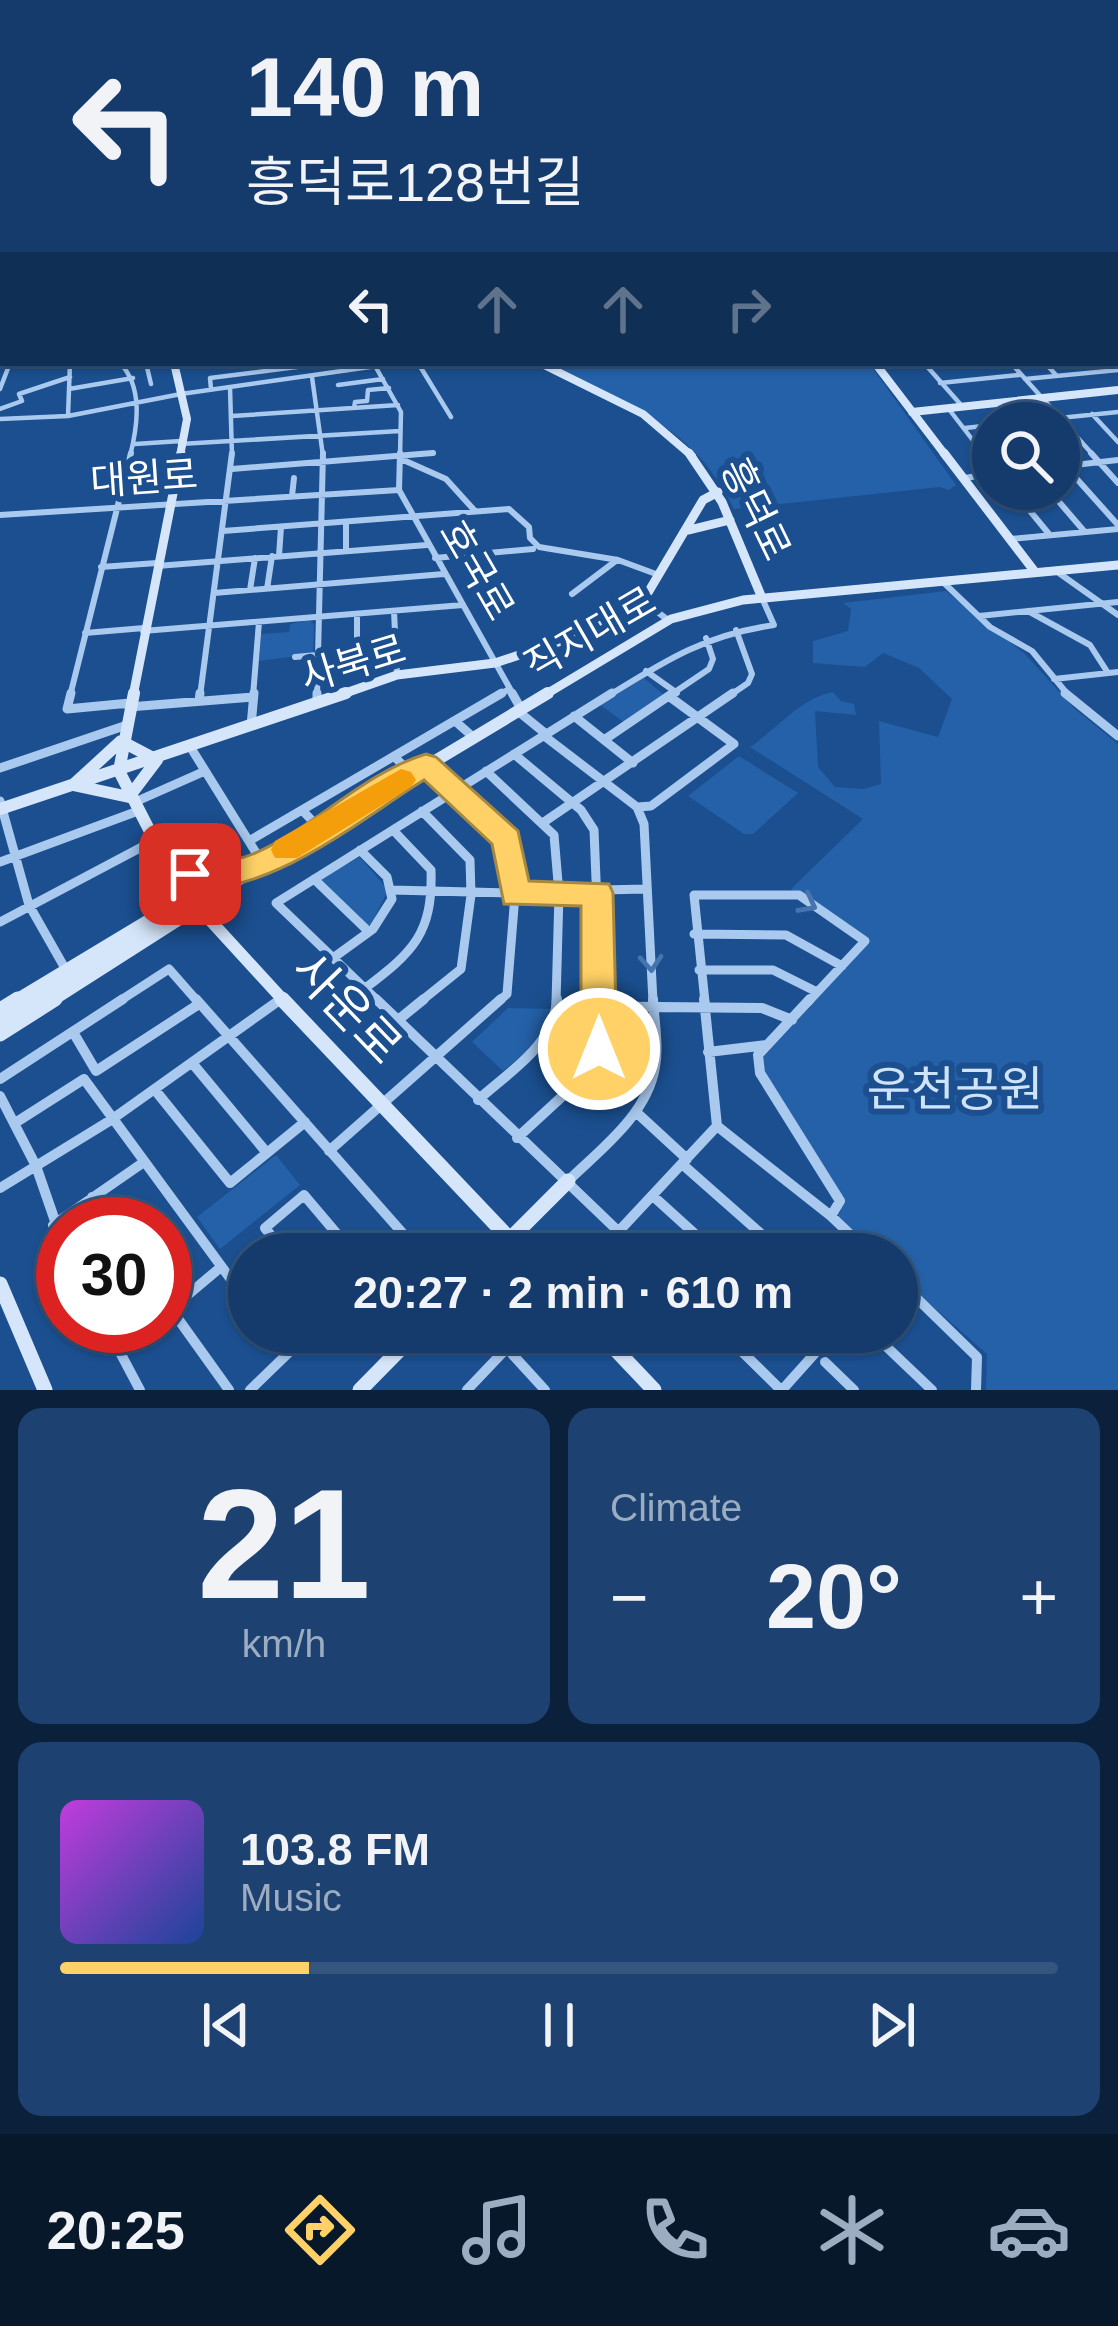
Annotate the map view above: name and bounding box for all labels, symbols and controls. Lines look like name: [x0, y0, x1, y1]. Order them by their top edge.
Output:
text: 140 m: [246, 40, 484, 134]
icon: left: [48, 48, 204, 204]
text: 흥덕로128번길: [246, 152, 585, 212]
icon: left: [338, 276, 404, 342]
icon: ahead: [464, 276, 530, 342]
icon: ahead: [590, 276, 656, 342]
icon: right: [716, 276, 782, 342]
map controls: [972, 402, 1080, 510]
button: search: [972, 402, 1080, 510]
street label: 흥덕로: [713, 451, 799, 567]
street label: 대원로: [89, 453, 199, 503]
street label: 호국로: [431, 513, 523, 627]
street label: 직지대로: [517, 578, 663, 688]
street label: 사북로: [295, 627, 411, 699]
pin: [139, 823, 241, 925]
icon: arrive: [157, 841, 223, 907]
one-way arrow: [795, 890, 817, 913]
street label: 사운로: [282, 942, 412, 1074]
one-way arrow: [638, 954, 664, 973]
position arrow: [536, 986, 662, 1112]
park label: 운천공원: [867, 1063, 1043, 1116]
speed limit sign: 30: [36, 1197, 192, 1353]
text: 20:27 · 2 min · 610 m: [353, 1267, 793, 1318]
text: 21: [197, 1457, 371, 1631]
text: Climate: [610, 1486, 742, 1529]
text: 20°: [766, 1547, 902, 1647]
text: −: [610, 1560, 649, 1634]
text: +: [1019, 1560, 1058, 1634]
text: km/h: [242, 1622, 326, 1665]
text: 103.8 FM: [240, 1824, 430, 1875]
text: Music: [240, 1876, 342, 1919]
icon: previous: [193, 1992, 259, 2058]
icon: pause: [526, 1992, 592, 2058]
icon: next: [859, 1992, 925, 2058]
icon: directions: [278, 2188, 362, 2272]
icon: music: [455, 2188, 539, 2272]
icon: phone: [633, 2188, 717, 2272]
icon: climate: [810, 2188, 894, 2272]
icon: car: [987, 2188, 1071, 2272]
text: 20:25: [47, 2200, 185, 2260]

